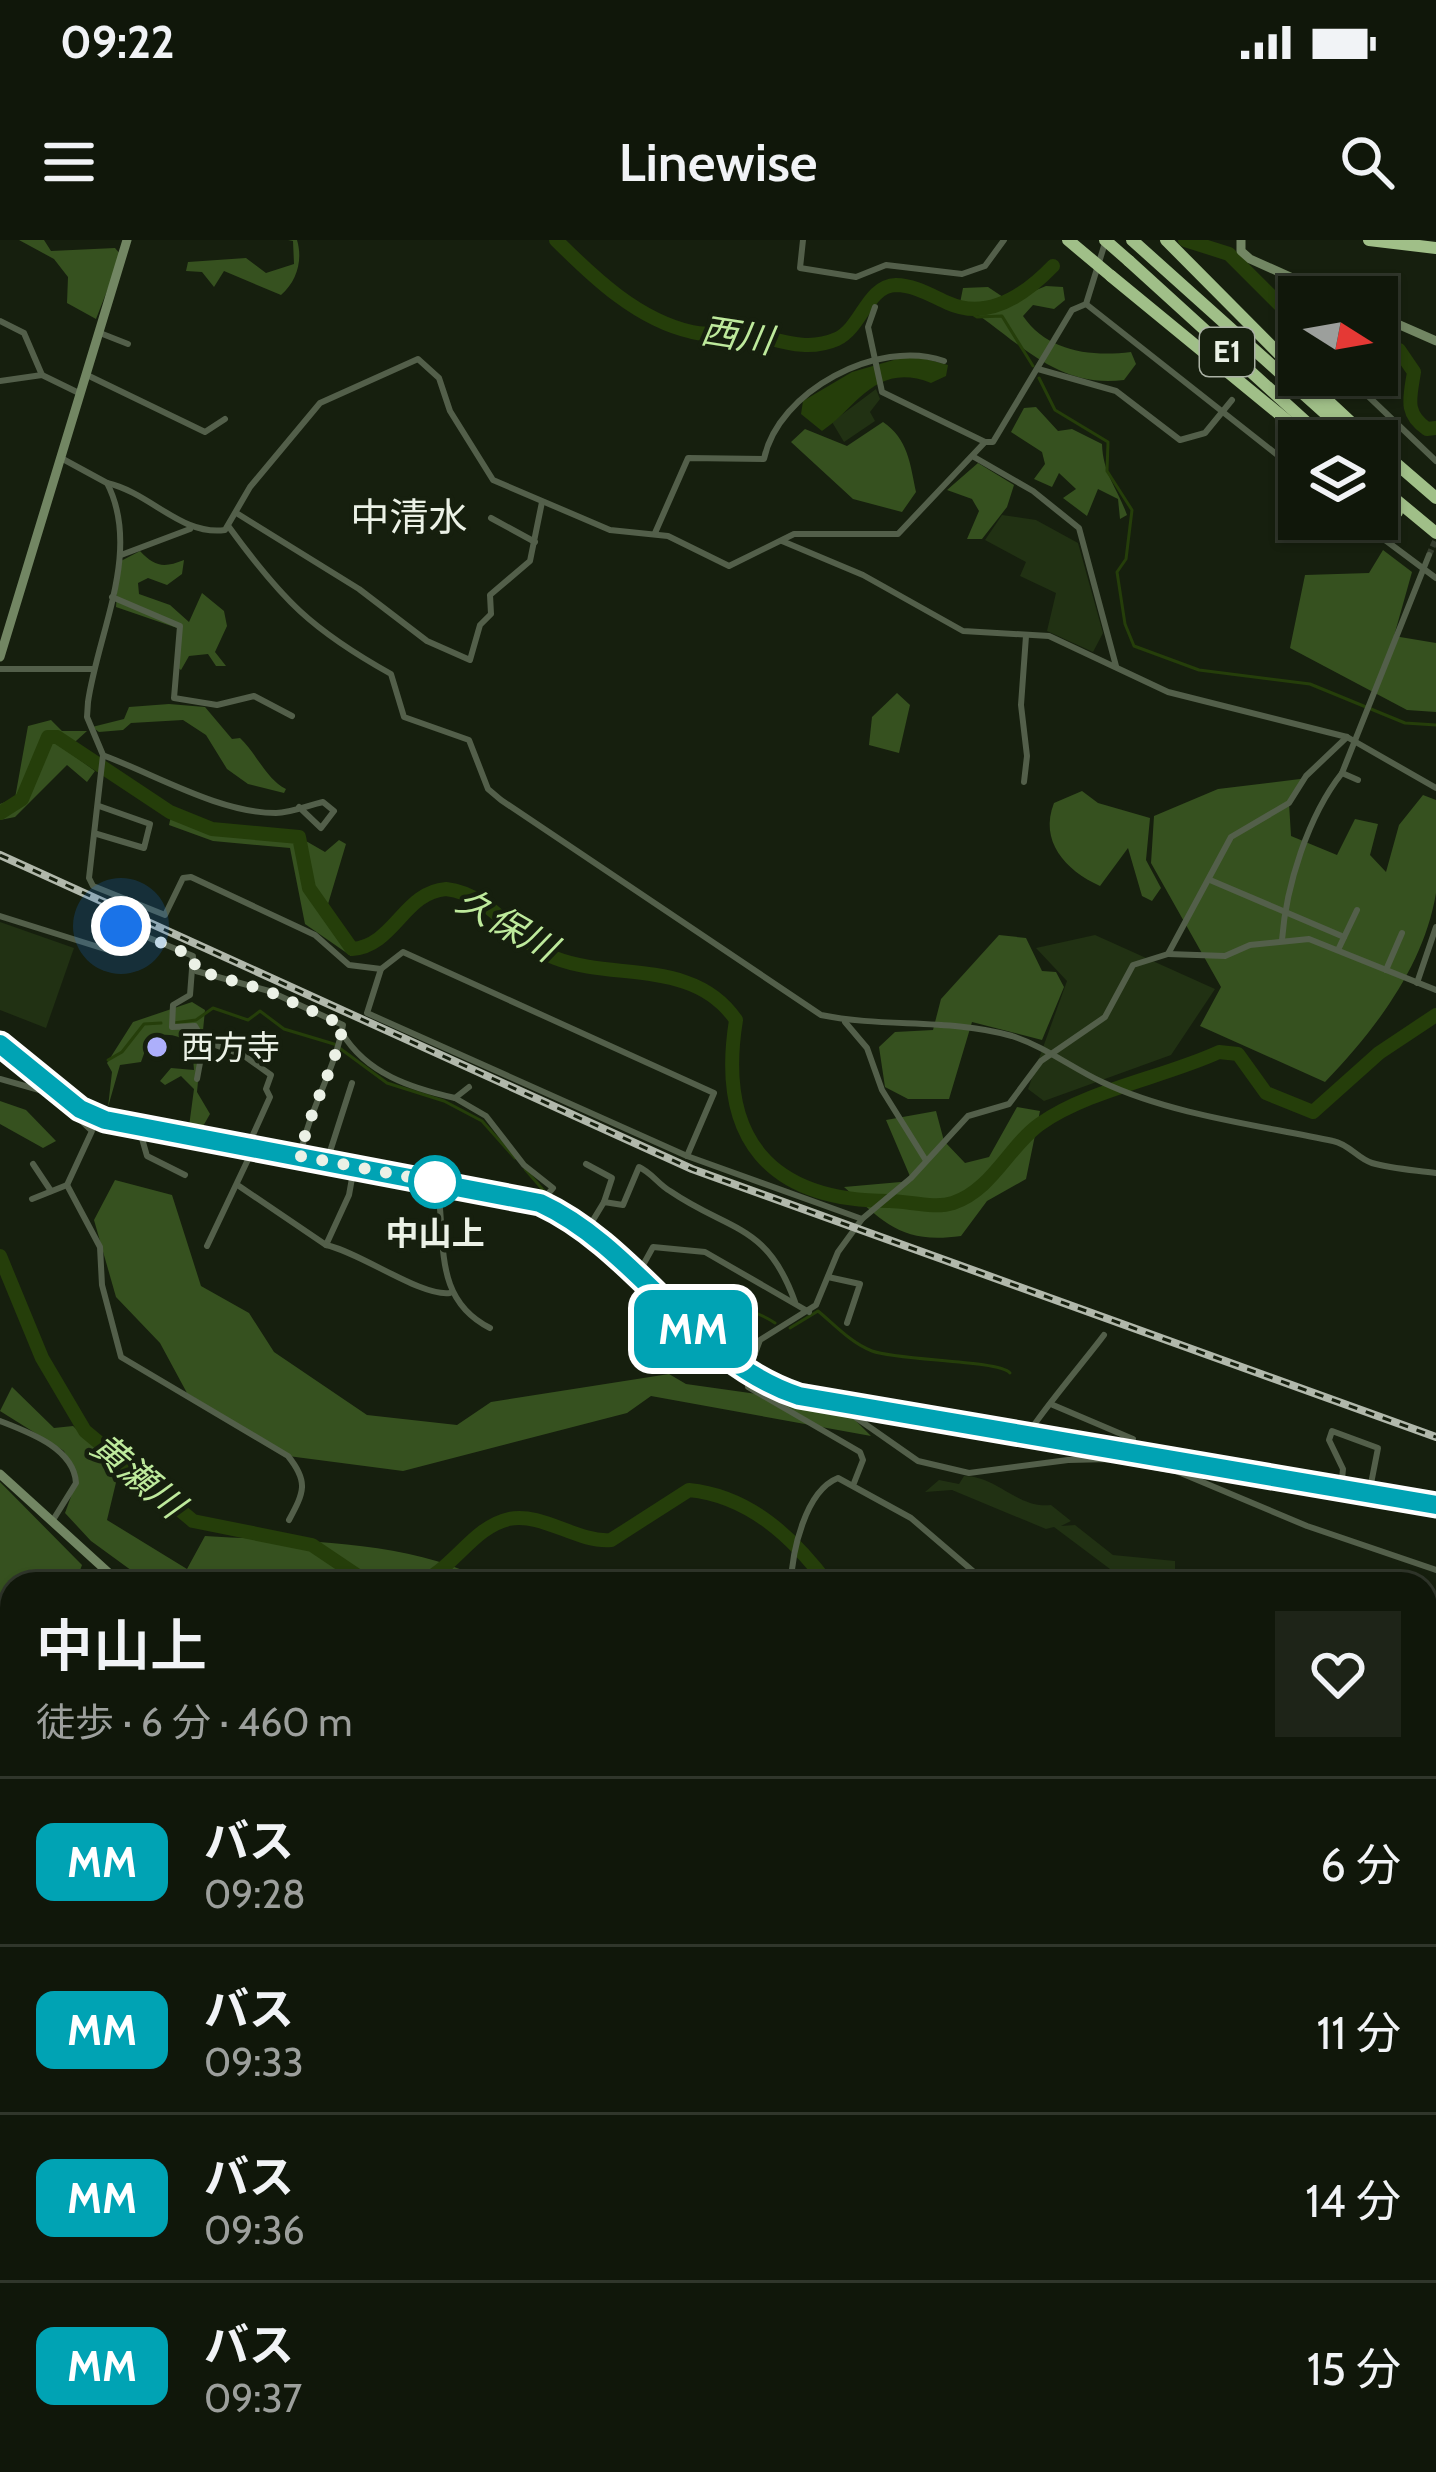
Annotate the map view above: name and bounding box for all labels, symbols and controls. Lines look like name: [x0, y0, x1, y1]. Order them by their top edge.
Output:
text: 09:22: [60, 15, 175, 69]
icon: menu: [36, 129, 102, 195]
text: Linewise: [618, 129, 818, 195]
icon: search: [1334, 129, 1400, 195]
north arrow: [1278, 276, 1398, 396]
map controls: [1278, 276, 1398, 540]
water label: 西川: [698, 308, 780, 363]
road number: E1: [1200, 328, 1254, 376]
button: layers: [1278, 420, 1398, 540]
district label: 中清水: [350, 493, 468, 541]
water label: 久保川: [449, 878, 568, 972]
your location: [91, 896, 151, 956]
place label: 西方寺: [181, 1027, 280, 1067]
marker: 西方寺: [144, 1034, 170, 1060]
marker: 中山上: [410, 1157, 460, 1207]
place label: 中山上: [386, 1213, 485, 1253]
line badge: MM: [639, 1290, 747, 1368]
text: MM: [658, 1303, 728, 1355]
water label: 黄瀬川: [82, 1423, 197, 1529]
text: 中山上: [36, 1611, 207, 1680]
button: heart: [1275, 1611, 1401, 1737]
text: 徒歩 · 6 分 · 460 m: [36, 1698, 353, 1746]
text: バス: [204, 1814, 294, 1868]
text: MM: [67, 1836, 137, 1888]
text: 6 分: [1320, 1838, 1401, 1892]
text: 09:28: [204, 1870, 306, 1918]
text: バス: [204, 1982, 294, 2036]
text: MM: [67, 2004, 137, 2056]
text: 11 分: [1317, 2006, 1401, 2060]
text: 09:33: [204, 2038, 304, 2086]
text: バス: [204, 2150, 294, 2204]
text: MM: [67, 2172, 137, 2224]
text: 14 分: [1305, 2174, 1401, 2228]
text: 09:36: [204, 2206, 305, 2254]
text: バス: [204, 2318, 294, 2372]
text: MM: [67, 2340, 137, 2392]
text: 15 分: [1307, 2342, 1401, 2396]
text: 09:37: [204, 2374, 302, 2422]

